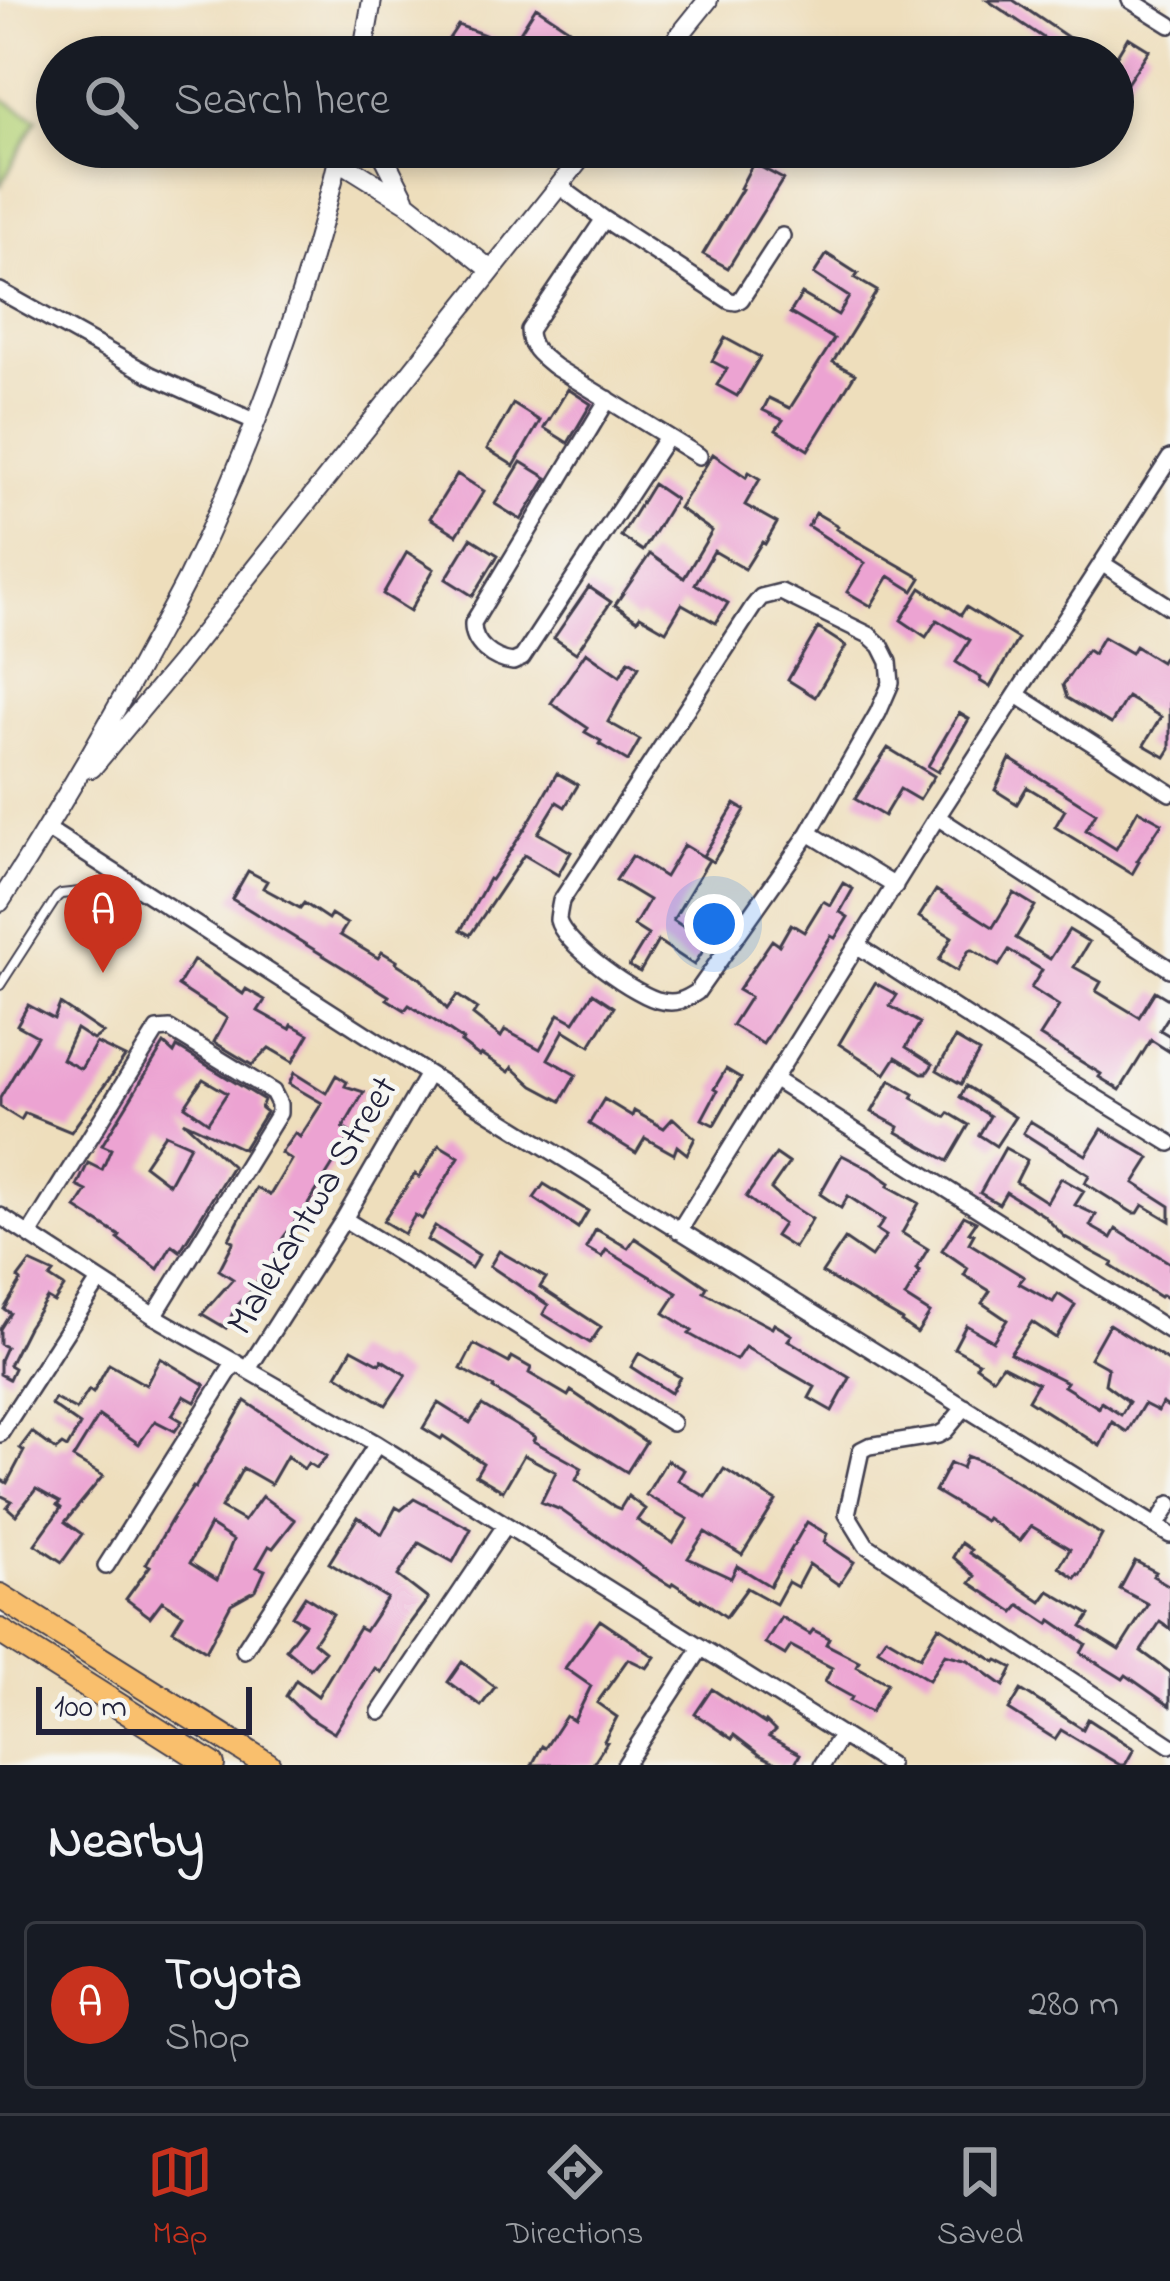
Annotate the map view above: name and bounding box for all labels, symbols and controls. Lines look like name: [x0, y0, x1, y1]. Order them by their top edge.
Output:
search box: [36, 36, 1134, 168]
icon: search: [78, 69, 144, 135]
text: Search here: [174, 69, 390, 135]
pin: A: [64, 874, 142, 973]
your location: [684, 894, 744, 954]
street label: Malekantwa Street: [214, 1066, 414, 1347]
scale bar: [36, 1681, 252, 1734]
text: 100 m: [54, 1684, 127, 1732]
text: Nearby: [48, 1806, 204, 1881]
text: Toyota: [165, 1944, 302, 2010]
text: A: [78, 1977, 102, 2034]
text: 280 m: [1028, 1977, 1119, 2034]
text: Shop: [165, 2010, 250, 2067]
tab: Map: [147, 2139, 213, 2259]
tab: Directions: [506, 2139, 644, 2259]
tab: Saved: [937, 2139, 1023, 2259]

